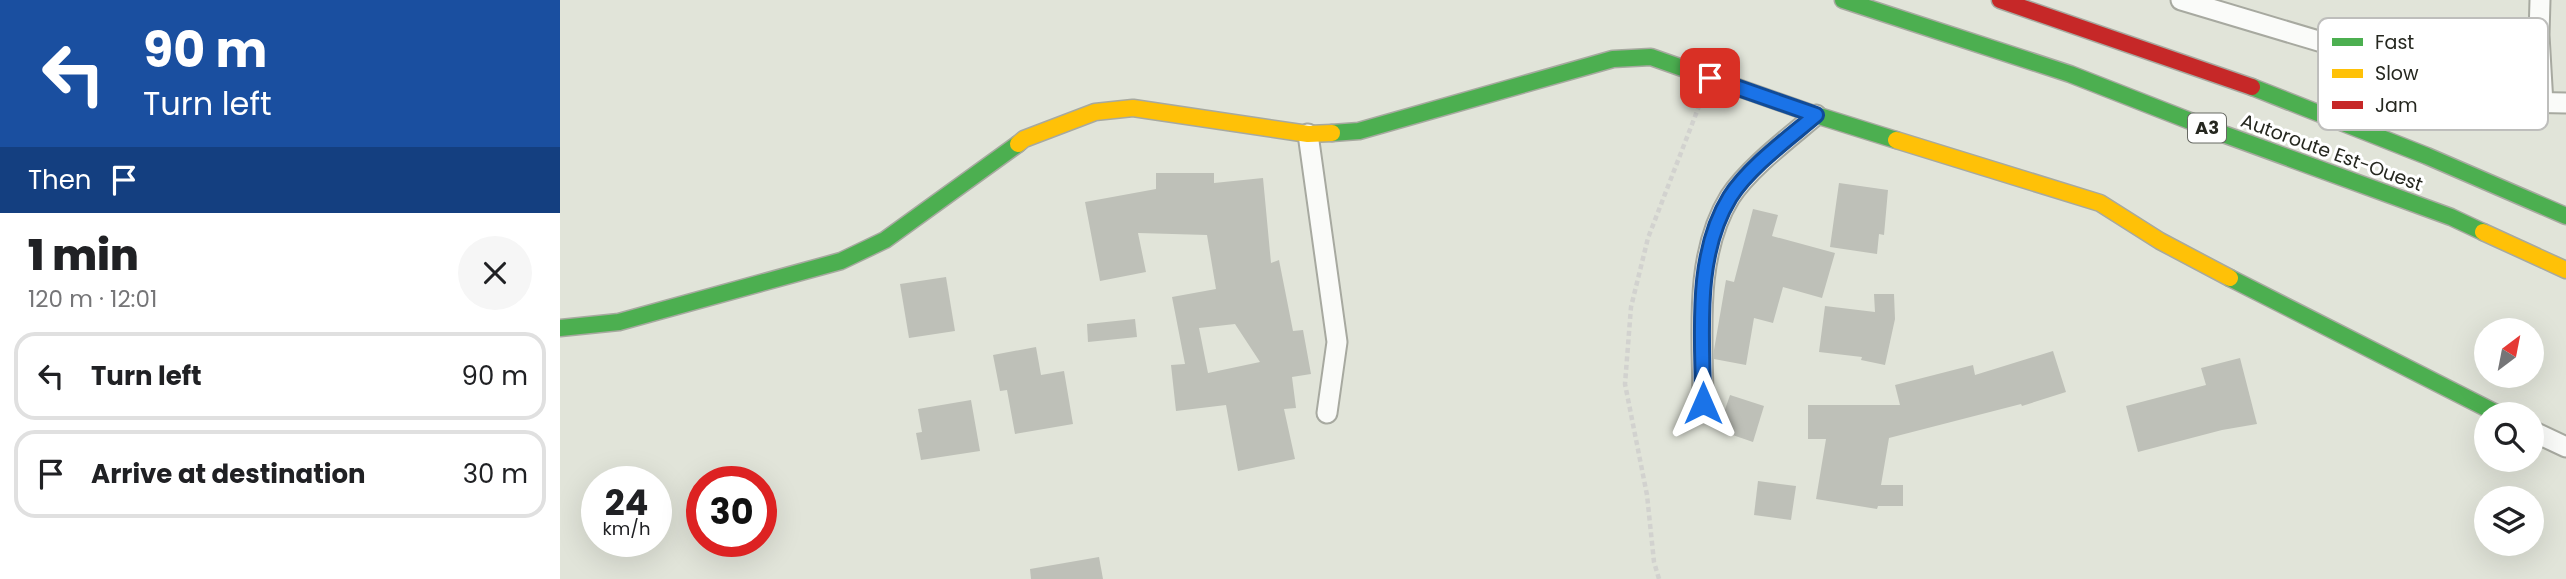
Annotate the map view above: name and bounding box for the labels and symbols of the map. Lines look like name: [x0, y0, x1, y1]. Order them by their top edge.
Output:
legend: [2318, 18, 2548, 130]
text: Fast: [2375, 29, 2414, 56]
pin: [1680, 48, 1740, 108]
text: Slow: [2375, 60, 2419, 87]
text: Jam: [2375, 92, 2417, 119]
street label: Autoroute Est-Ouest: [2237, 107, 2427, 198]
road number: A3: [2188, 113, 2226, 142]
north arrow: [2474, 318, 2544, 388]
position arrow: [1666, 366, 1740, 440]
speed limit sign: 30: [686, 466, 777, 557]

